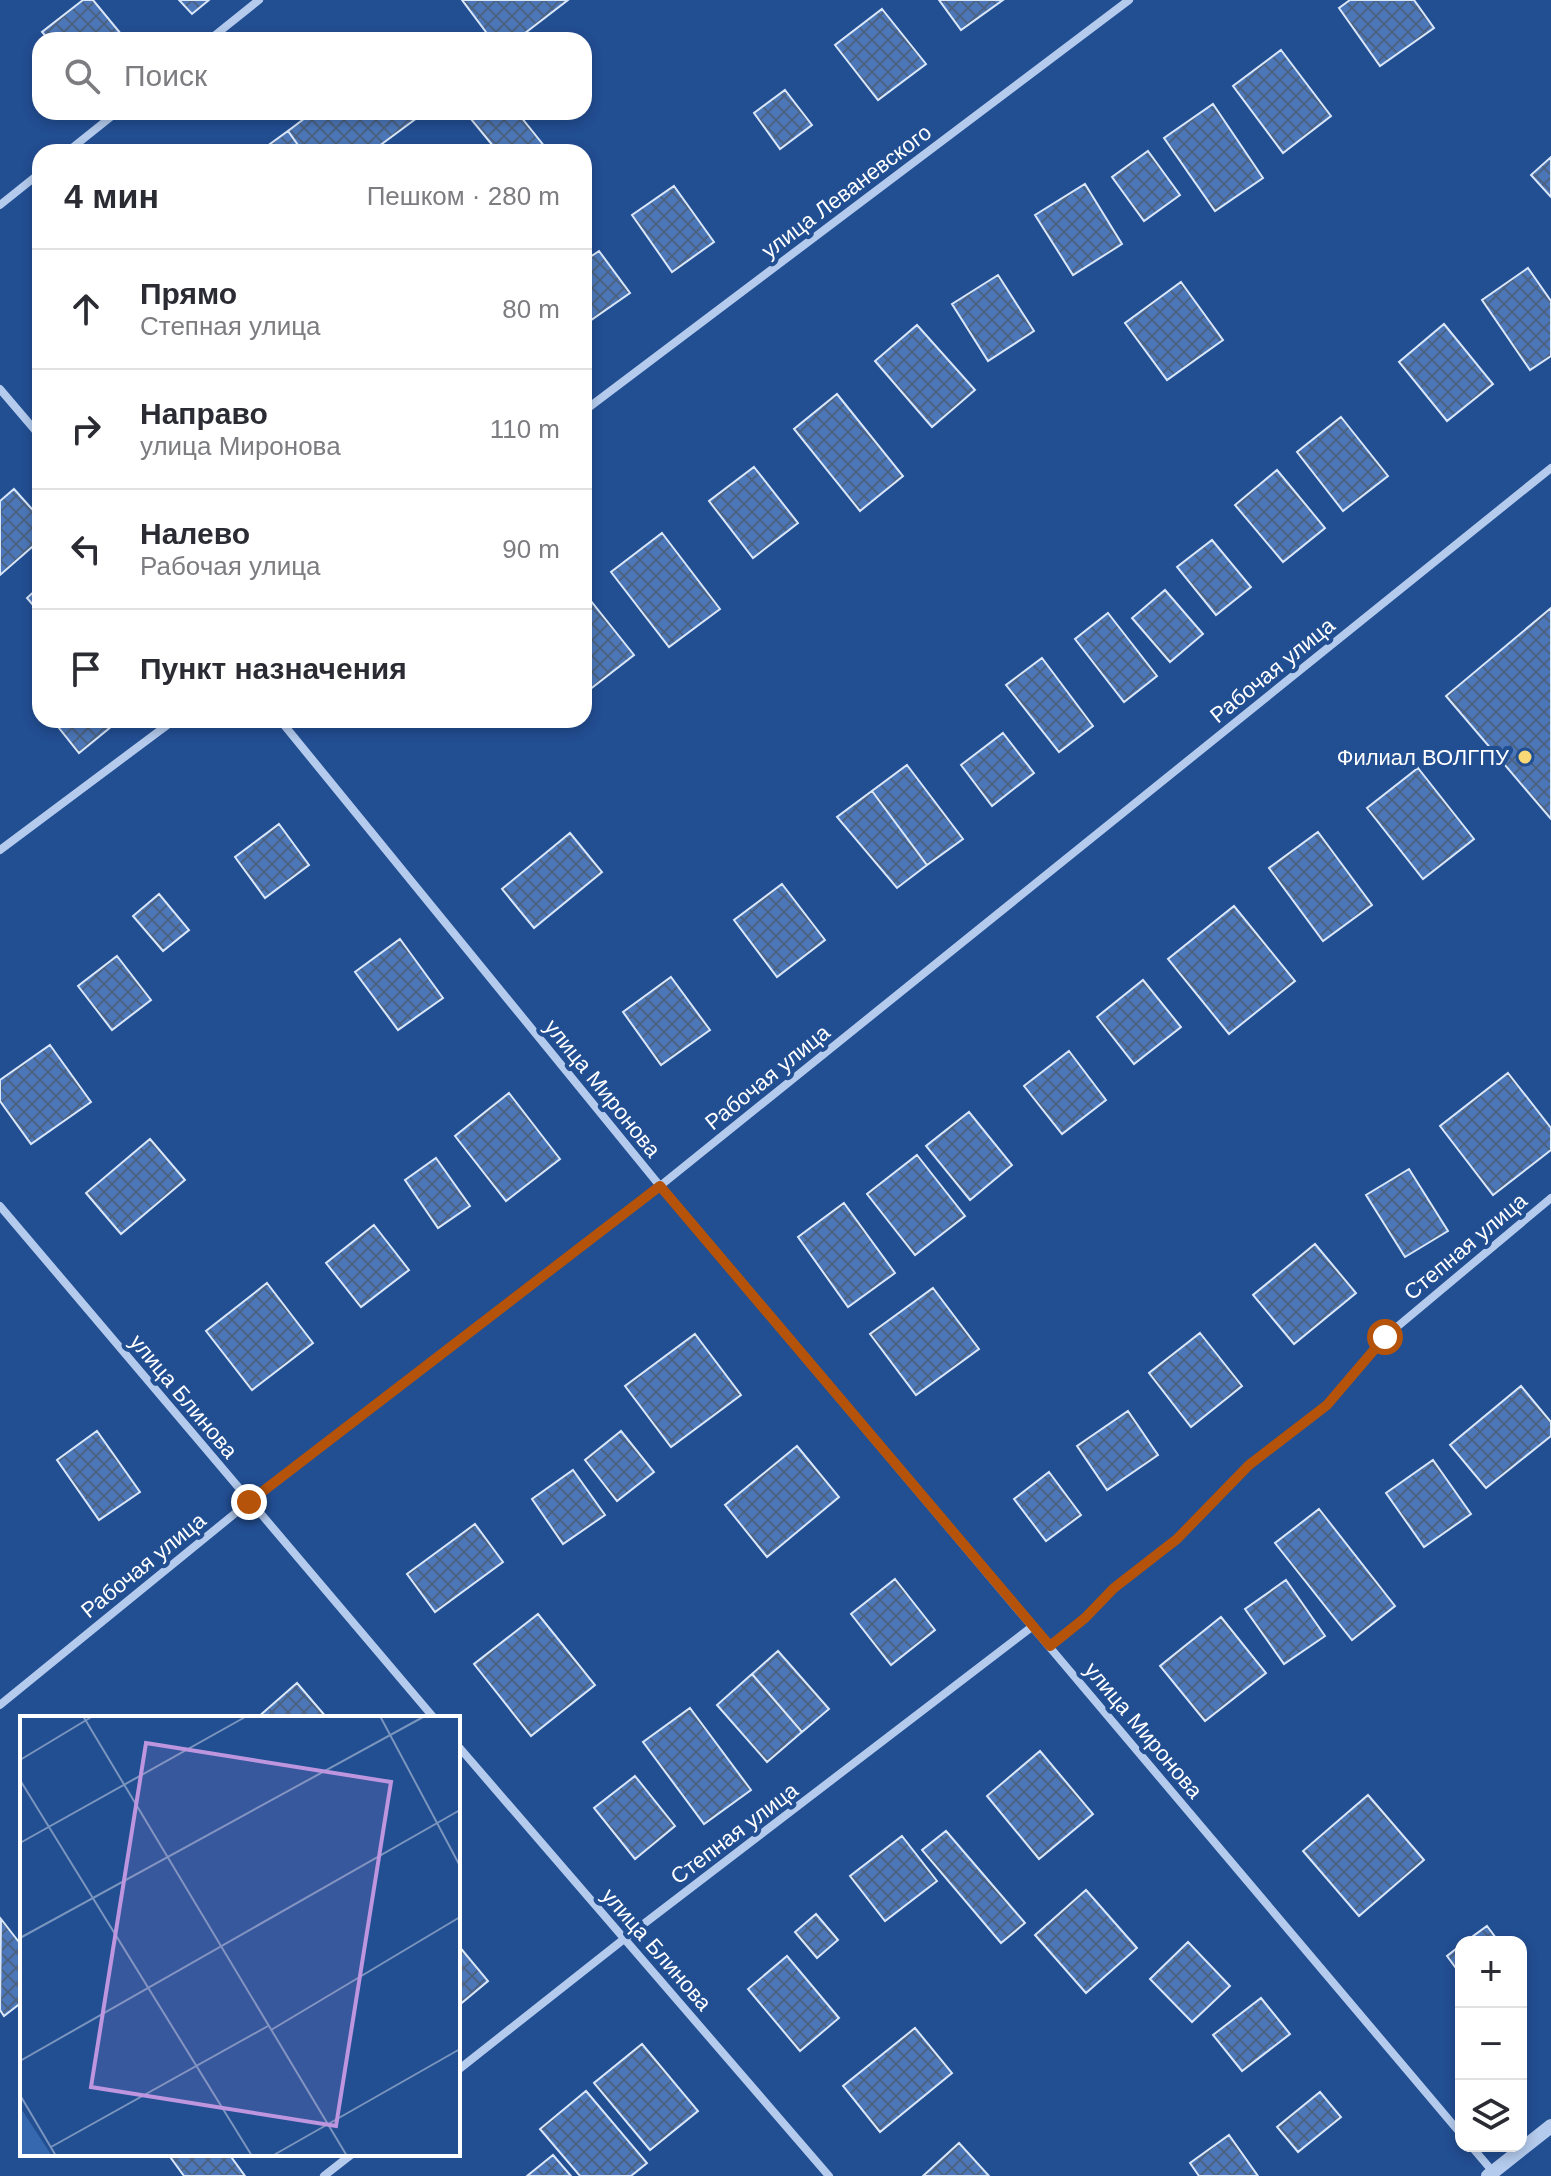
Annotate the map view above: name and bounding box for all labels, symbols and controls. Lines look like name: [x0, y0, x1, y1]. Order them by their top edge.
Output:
search box: [32, 32, 592, 120]
icon: search: [60, 54, 104, 98]
text: Поиск: [124, 59, 207, 92]
street label: улица Леваневского: [757, 120, 936, 263]
text: 4 мин: [64, 177, 159, 215]
text: Пешком · 280 m: [367, 181, 560, 211]
text: Прямо: [140, 277, 237, 310]
icon: ahead: [64, 287, 108, 331]
text: 80 m: [502, 294, 560, 324]
text: Степная улица: [140, 311, 321, 341]
text: Направо: [140, 397, 268, 430]
icon: right: [64, 407, 108, 451]
text: 110 m: [490, 414, 560, 444]
text: улица Миронова: [140, 431, 341, 461]
text: Налево: [140, 517, 250, 550]
icon: left: [64, 527, 108, 571]
text: 90 m: [502, 534, 560, 564]
text: Рабочая улица: [140, 551, 321, 581]
street label: Рабочая улица: [1205, 612, 1340, 728]
icon: arrive: [64, 647, 108, 691]
text: Пункт назначения: [140, 652, 407, 685]
place label: Филиал ВОЛГПУ: [1337, 745, 1510, 770]
marker: Филиал ВОЛГПУ: [1516, 748, 1534, 766]
street label: улица Миронова: [539, 1014, 666, 1163]
street label: Рабочая улица: [700, 1019, 835, 1135]
street label: Степная улица: [1399, 1187, 1532, 1305]
route start: [1367, 1319, 1403, 1355]
street label: улица Блинова: [125, 1329, 243, 1464]
route end: [231, 1484, 267, 1520]
street label: Рабочая улица: [76, 1507, 211, 1623]
street label: улица Миронова: [1079, 1657, 1208, 1804]
inset map: [20, 1716, 460, 2156]
street label: Степная улица: [666, 1777, 803, 1889]
street label: улица Блинова: [597, 1883, 717, 2016]
map controls: [1455, 1936, 1527, 2152]
button: +: [1455, 1936, 1527, 2008]
button: −: [1455, 2008, 1527, 2080]
button: layers: [1455, 2080, 1527, 2152]

